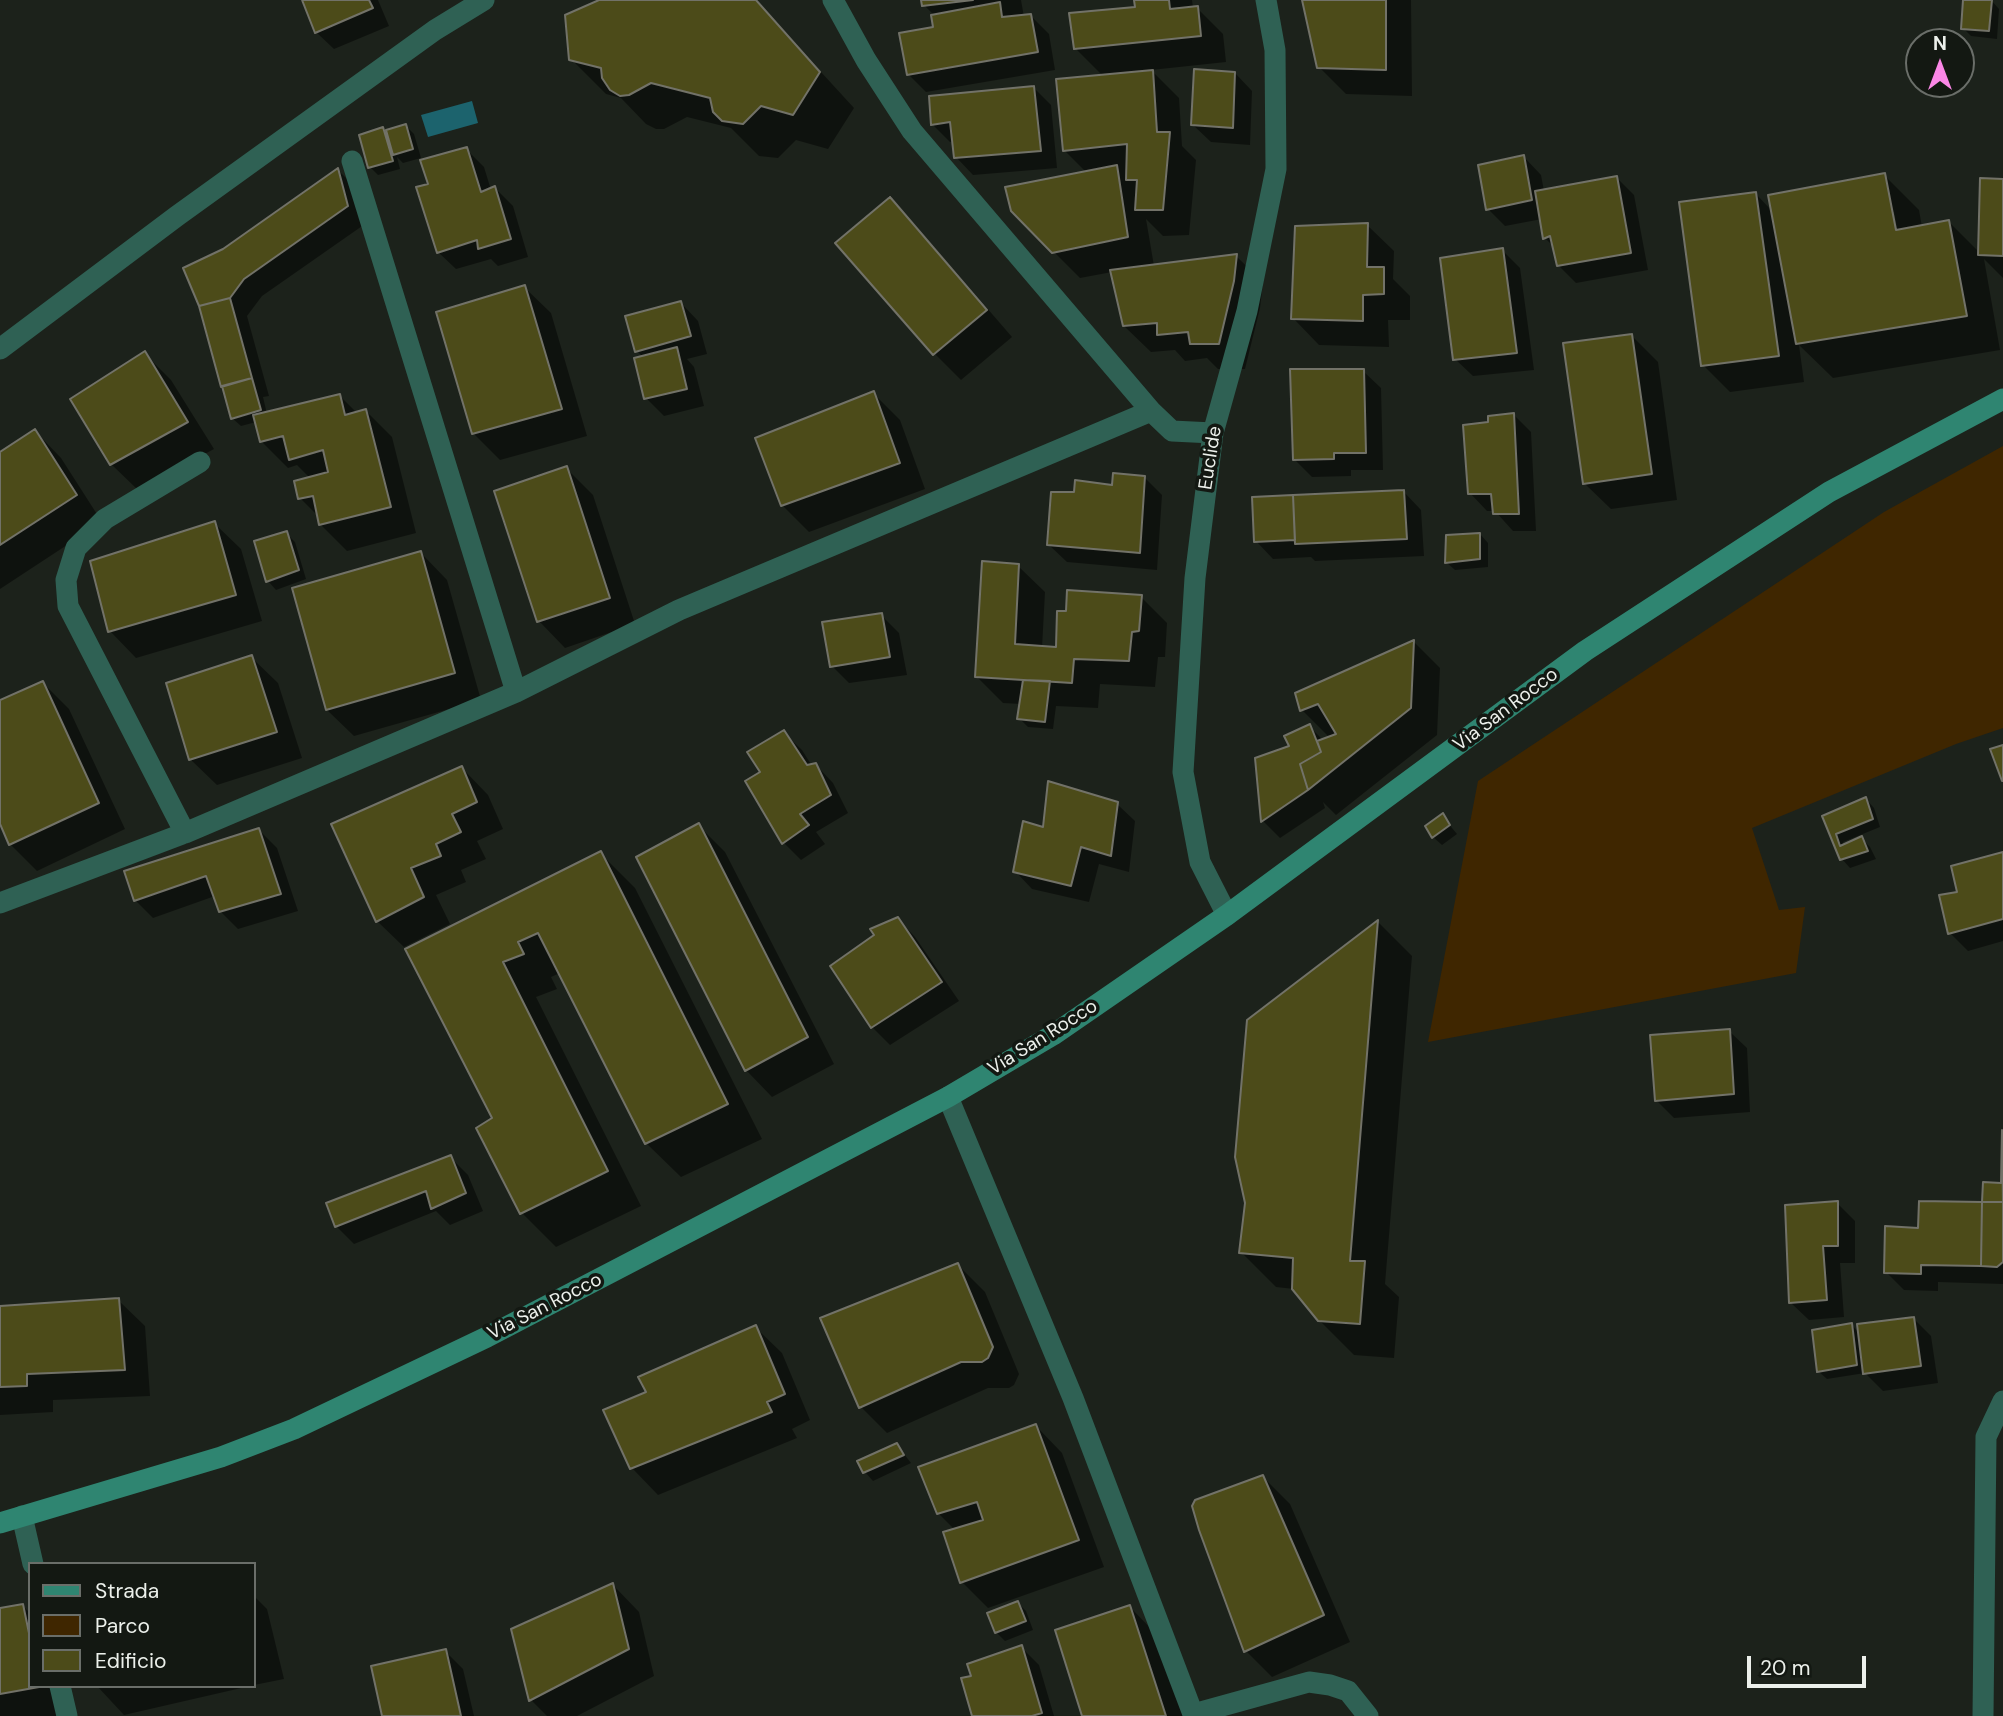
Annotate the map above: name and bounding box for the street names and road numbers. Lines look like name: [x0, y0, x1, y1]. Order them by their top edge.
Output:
street label: Euclide: [1195, 425, 1227, 491]
street label: Via San Rocco: [1449, 663, 1563, 757]
street label: Via San Rocco: [984, 995, 1102, 1081]
street label: Via San Rocco: [484, 1268, 606, 1346]

